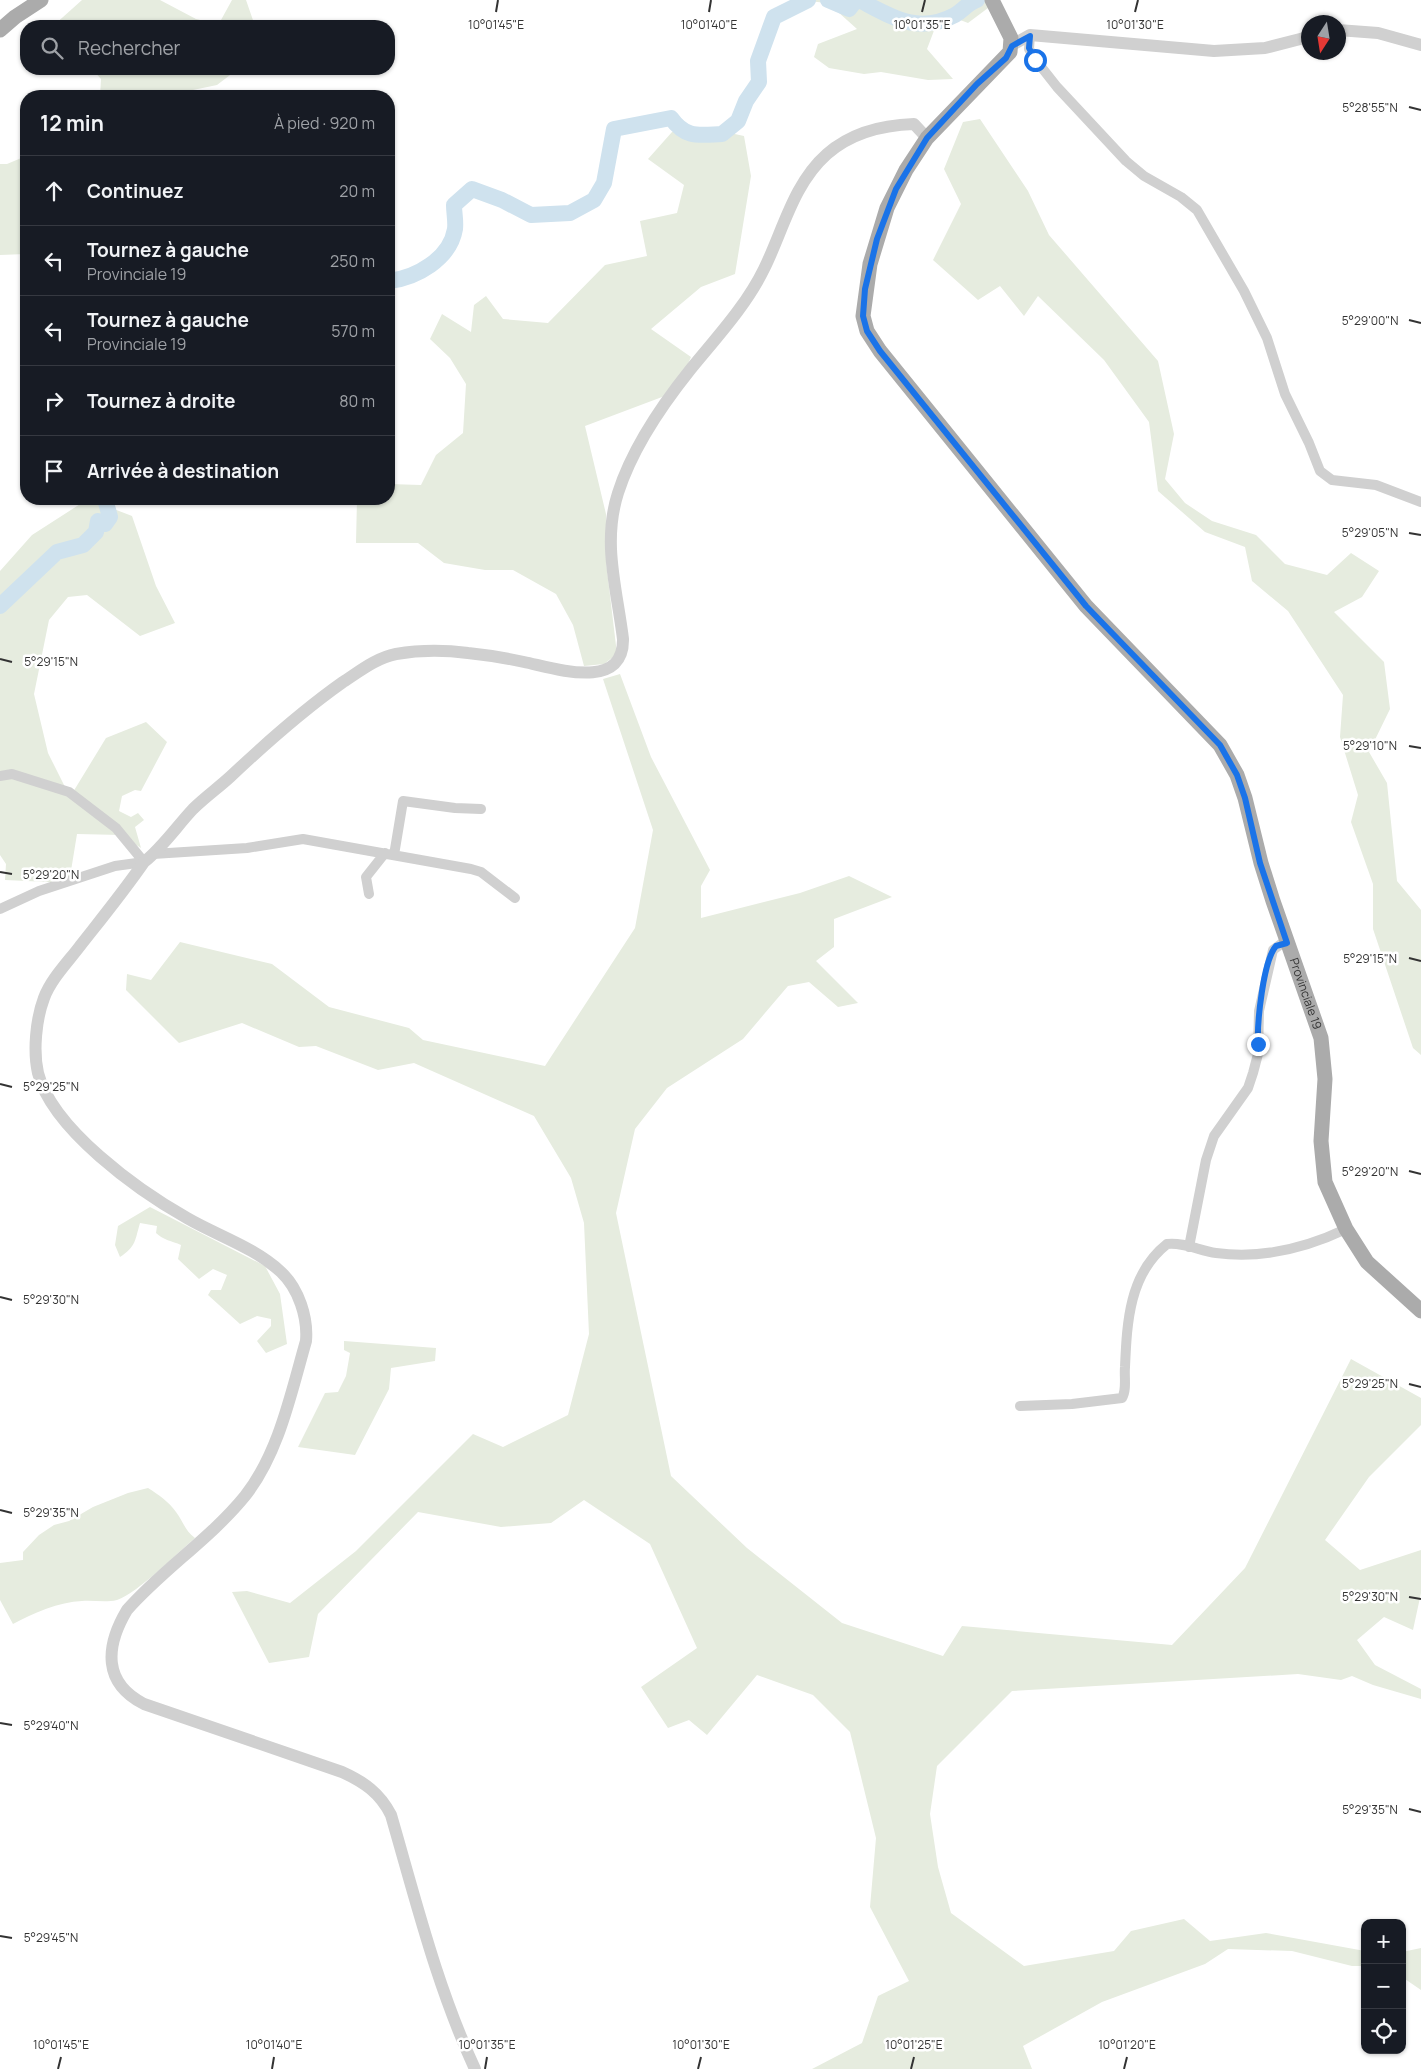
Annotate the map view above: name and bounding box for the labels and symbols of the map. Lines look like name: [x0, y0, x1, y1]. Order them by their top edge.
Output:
north arrow: [1301, 15, 1346, 60]
text: 10°01'45"E: [468, 16, 524, 33]
text: 10°01'40"E: [681, 16, 737, 33]
text: 10°01'35"E: [893, 16, 951, 33]
text: 10°01'30"E: [1106, 16, 1164, 33]
route start: [1024, 49, 1047, 72]
text: 5°28'55"N: [1342, 99, 1398, 116]
text: 5°29'00"N: [1342, 312, 1398, 329]
text: 5°29'05"N: [1342, 524, 1398, 541]
text: 5°29'15"N: [24, 653, 78, 670]
text: 5°29'10"N: [1343, 737, 1397, 754]
text: 5°29'20"N: [23, 866, 79, 883]
text: 5°29'15"N: [1343, 950, 1397, 967]
street label: Provinciale 19: [1286, 956, 1326, 1032]
route end: [1247, 1033, 1270, 1056]
text: 5°29'25"N: [23, 1078, 79, 1095]
text: 5°29'20"N: [1342, 1163, 1398, 1180]
text: 5°29'30"N: [23, 1291, 79, 1308]
text: 5°29'25"N: [1342, 1375, 1398, 1392]
text: 5°29'35"N: [23, 1504, 79, 1521]
text: 5°29'30"N: [1342, 1588, 1398, 1605]
text: 5°29'40"N: [23, 1717, 79, 1734]
text: 5°29'35"N: [1342, 1801, 1398, 1818]
text: 5°29'45"N: [24, 1929, 78, 1946]
text: 10°01'45"E: [33, 2036, 89, 2053]
text: 10°01'40"E: [246, 2036, 302, 2053]
text: 10°01'35"E: [458, 2036, 516, 2053]
text: 10°01'30"E: [672, 2036, 730, 2053]
text: 10°01'25"E: [885, 2036, 943, 2053]
text: 10°01'20"E: [1098, 2036, 1156, 2053]

